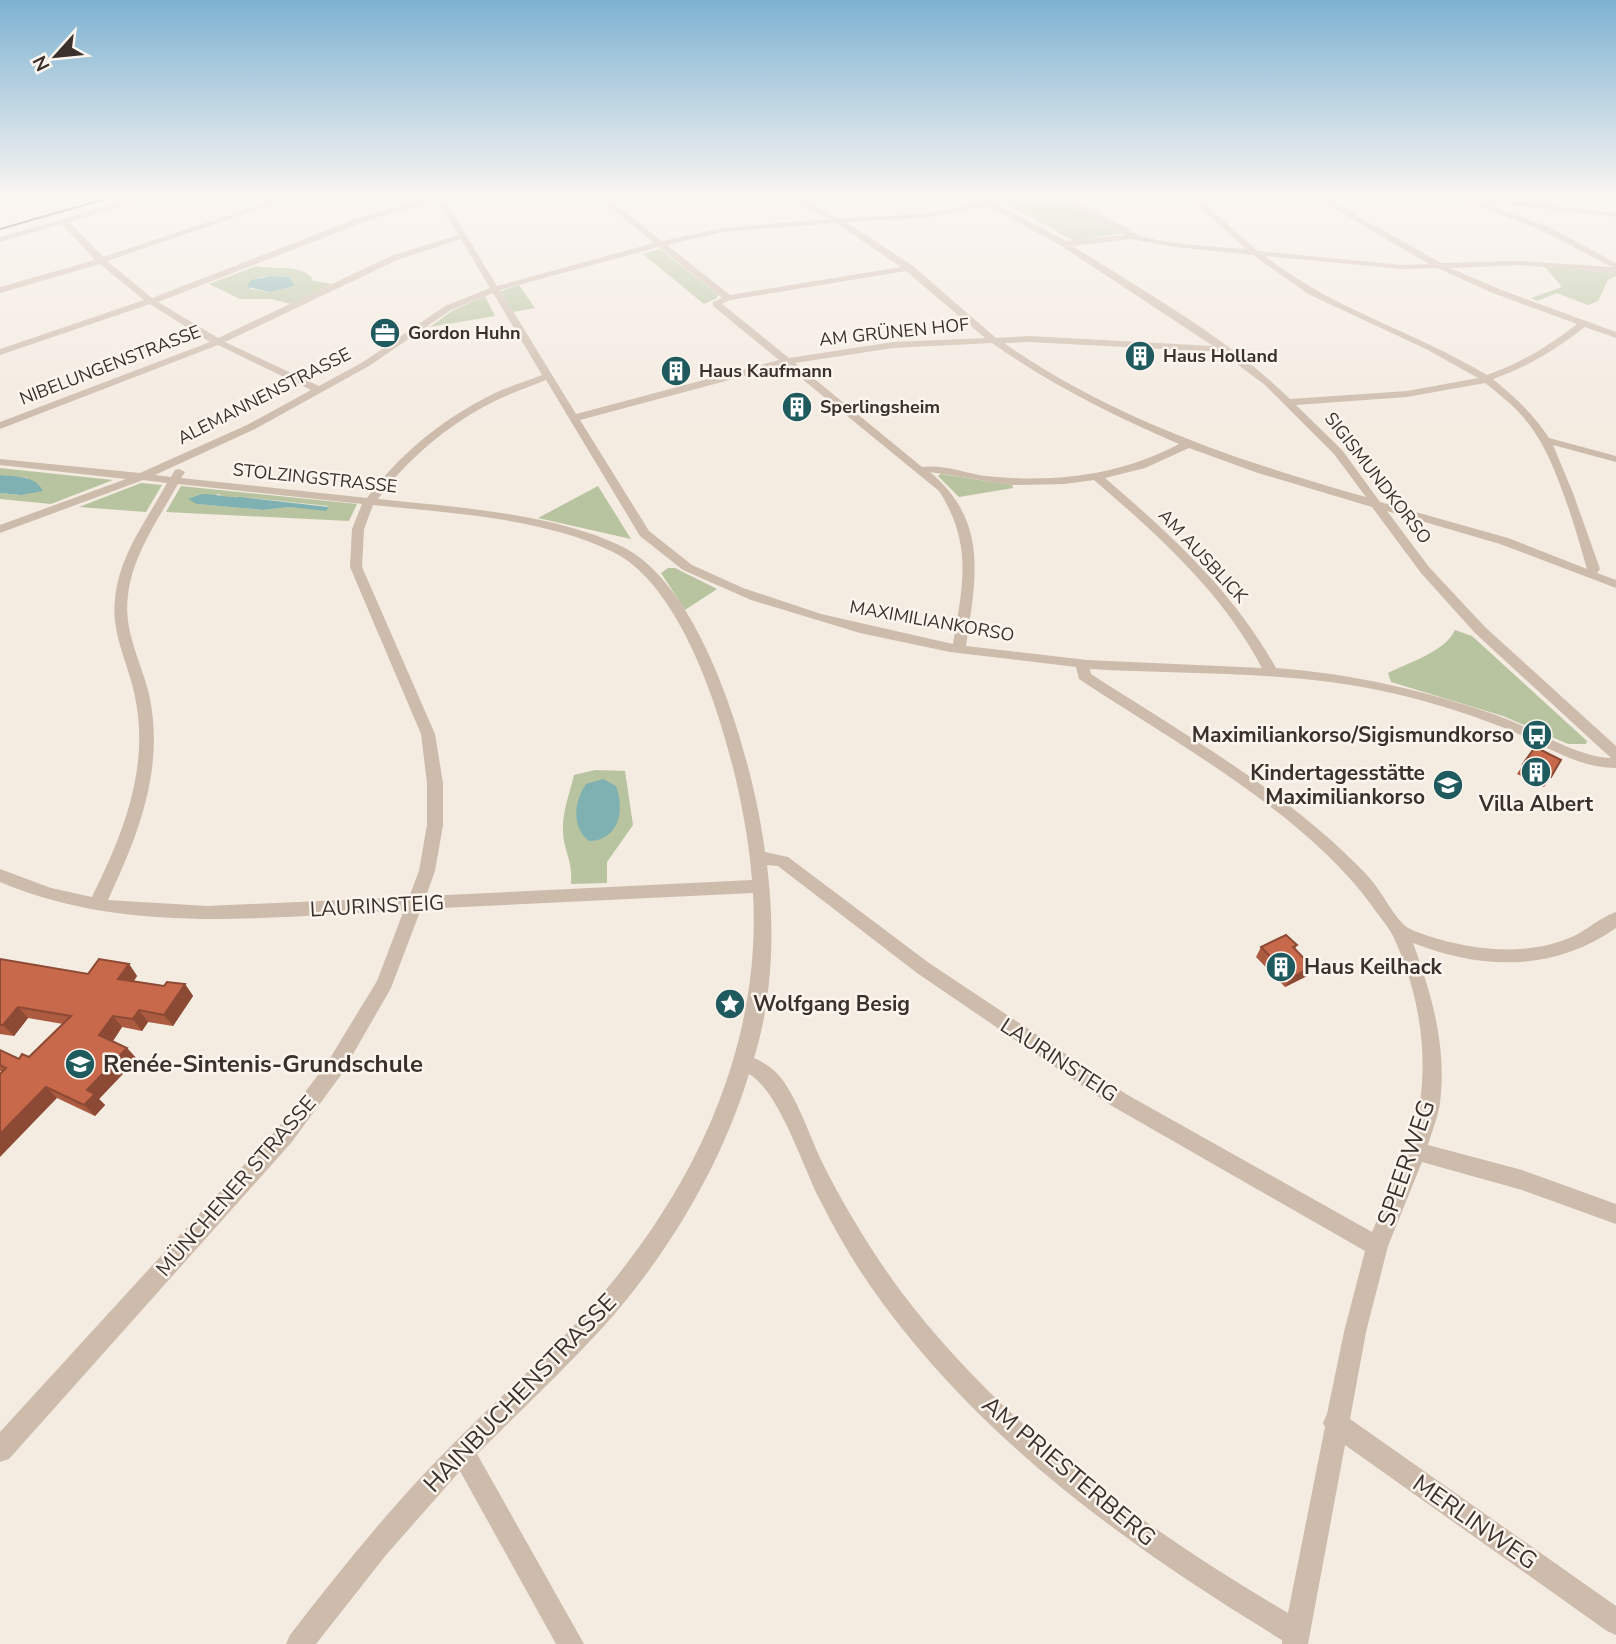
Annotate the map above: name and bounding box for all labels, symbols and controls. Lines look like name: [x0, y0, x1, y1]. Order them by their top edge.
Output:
north arrow: [21, 21, 91, 91]
text: N: [27, 51, 57, 76]
street label: AM GRÜNEN HOF: [818, 312, 970, 352]
office icon: Gordon Huhn: [368, 316, 402, 350]
street label: NIBELUNGENSTRASSE: [16, 319, 204, 411]
place label: Gordon Huhn: [408, 321, 520, 345]
building icon: Haus Holland: [1123, 339, 1157, 373]
street label: ALEMANNENSTRASSE: [173, 342, 355, 450]
place label: Haus Holland: [1163, 344, 1278, 368]
building icon: Haus Kaufmann: [659, 354, 693, 388]
place label: Haus Kaufmann: [699, 359, 832, 383]
building icon: Sperlingsheim: [780, 390, 814, 424]
place label: Sperlingsheim: [820, 395, 940, 419]
street label: SIGISMUNDKORSO: [1319, 407, 1437, 549]
street label: STOLZINGSTRASSE: [232, 457, 398, 499]
street label: AM AUSBLICK: [1153, 504, 1253, 609]
street label: MAXIMILIANKORSO: [848, 595, 1016, 647]
bus stop icon: Maximiliankorso/Sigismundkorso: [1520, 718, 1554, 752]
place label: Maximiliankorso/Sigismundkorso: [1192, 721, 1514, 749]
building icon: Villa Albert: [1519, 755, 1553, 789]
place label: Kindertagesstätte Maximiliankorso: [1250, 759, 1425, 811]
school or university icon: Kindertagesstätte Maximiliankorso: [1431, 768, 1465, 802]
place label: Villa Albert: [1478, 790, 1594, 818]
street label: LAURINSTEIG: [309, 888, 445, 924]
building icon: Haus Keilhack: [1264, 950, 1298, 984]
place label: Haus Keilhack: [1304, 953, 1443, 981]
place icon: Wolfgang Besig: [713, 987, 747, 1021]
place label: Wolfgang Besig: [753, 990, 910, 1018]
street label: LAURINSTEIG: [995, 1012, 1123, 1108]
school or university icon: Renée-Sintenis-Grundschule: [63, 1047, 97, 1081]
place label: Renée-Sintenis-Grundschule: [103, 1048, 423, 1080]
street label: MÜNCHENER STRASSE: [150, 1090, 322, 1282]
street label: SPEERWEG: [1369, 1096, 1443, 1230]
street label: HAINBUCHENSTRASSE: [416, 1287, 624, 1499]
street label: AM PRIESTERBERG: [975, 1389, 1163, 1553]
street label: MERLINWEG: [1406, 1467, 1544, 1577]

